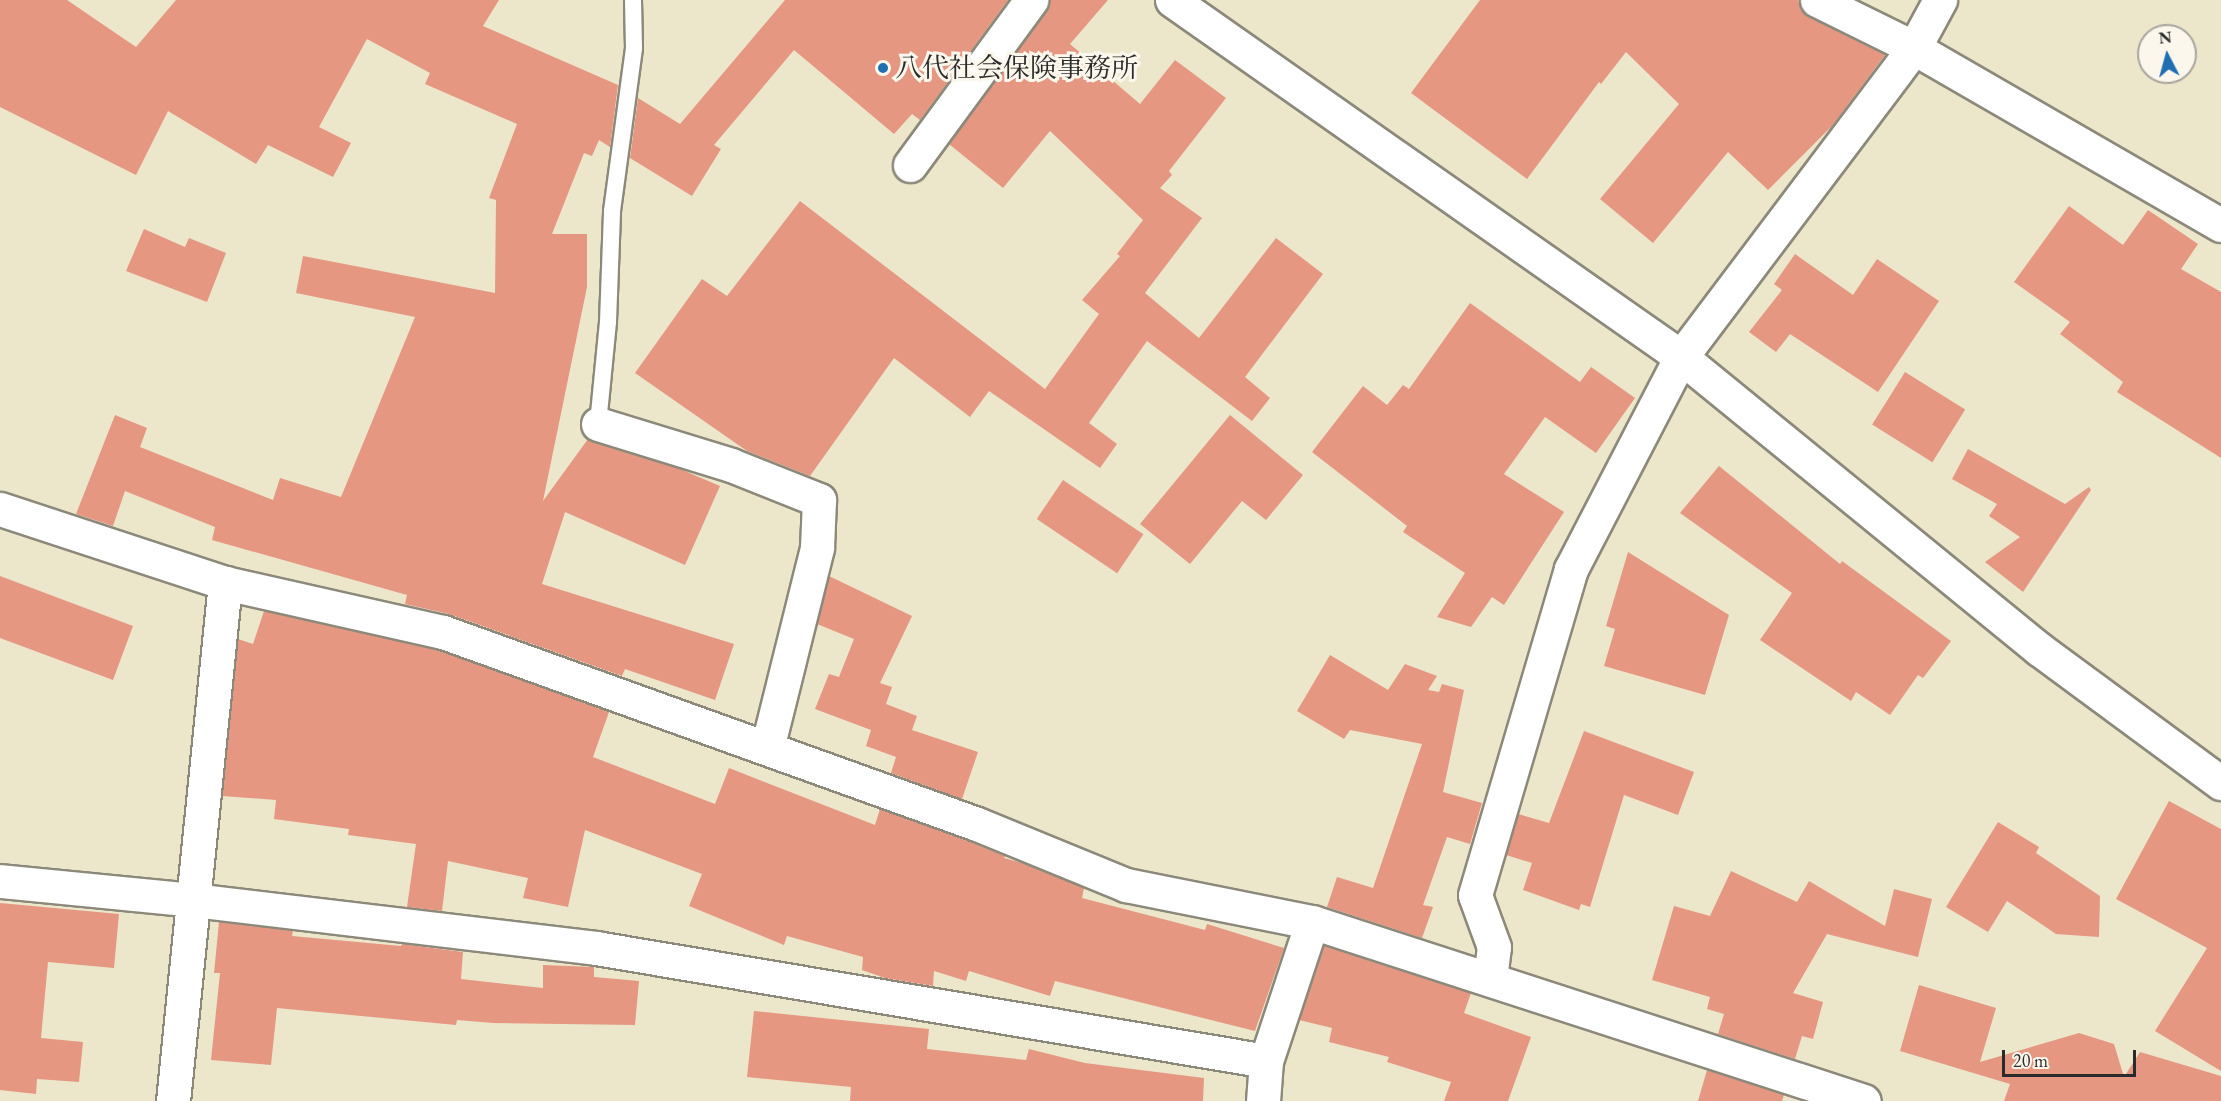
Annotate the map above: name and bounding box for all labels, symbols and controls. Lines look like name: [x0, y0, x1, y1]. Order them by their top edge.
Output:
north arrow: [2137, 24, 2197, 84]
text: N: [2158, 26, 2173, 49]
place label: 八代社会保険事務所: [895, 52, 1138, 84]
marker: 八代社会保険事務所: [876, 61, 890, 75]
scale bar: [2005, 1038, 2138, 1076]
text: 20 m: [2013, 1049, 2048, 1072]

